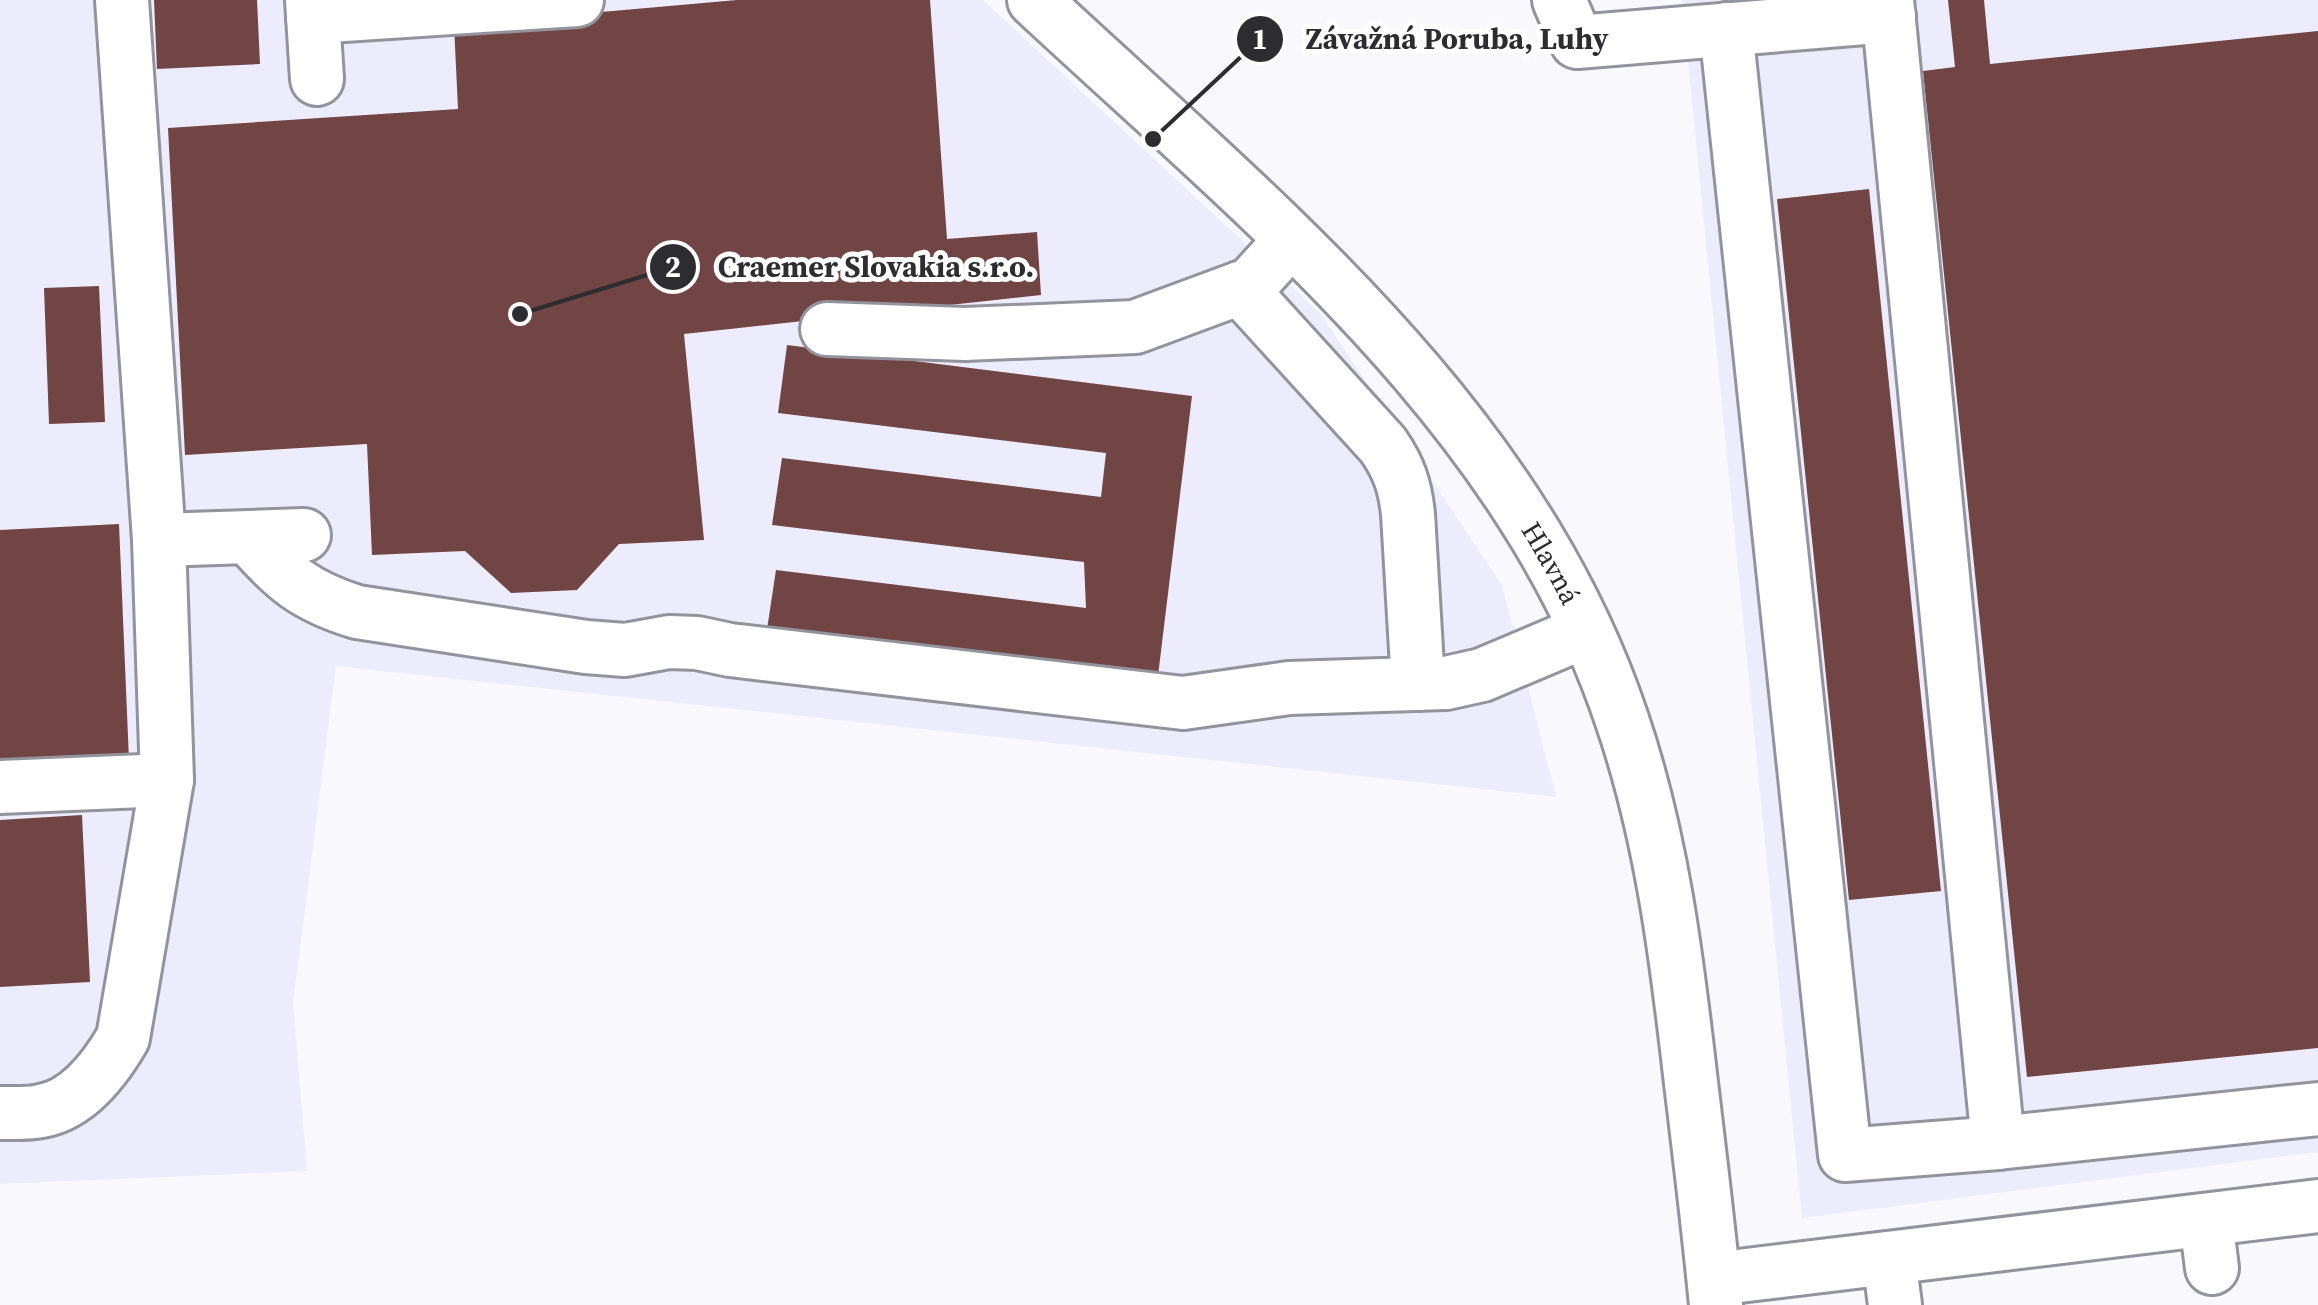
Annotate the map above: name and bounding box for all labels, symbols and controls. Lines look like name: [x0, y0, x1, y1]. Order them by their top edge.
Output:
callout: Závažná Poruba, Luhy: [1235, 9, 1628, 69]
text: 1: [1252, 18, 1268, 59]
text: Závažná Poruba, Luhy: [1306, 18, 1608, 59]
callout: Craemer Slovakia s.r.o.: [648, 237, 1055, 297]
text: 2: [665, 246, 681, 287]
text: Craemer Slovakia s.r.o.: [718, 246, 1034, 287]
street label: Hlavná: [1513, 514, 1590, 611]

